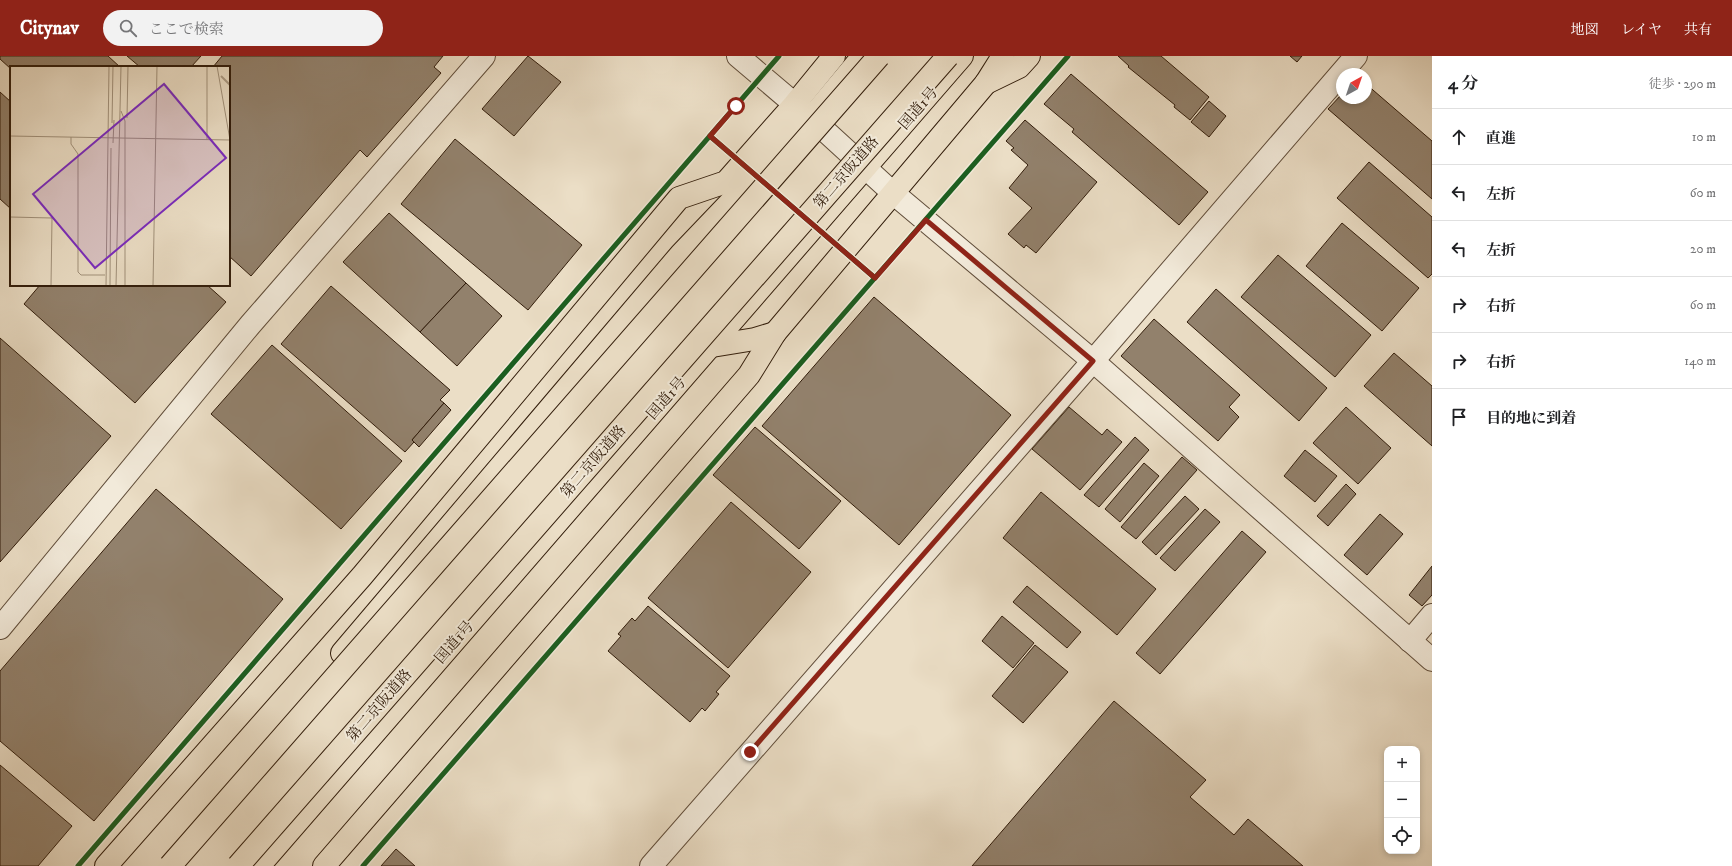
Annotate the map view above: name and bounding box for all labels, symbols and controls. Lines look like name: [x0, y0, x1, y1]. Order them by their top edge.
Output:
search box: [103, 10, 383, 46]
text: Citynav: [20, 17, 79, 40]
icon: search: [117, 17, 139, 39]
text: ここで検索: [149, 20, 224, 39]
text: 地図: [1571, 21, 1599, 39]
text: レイヤ: [1621, 21, 1662, 39]
text: 共有: [1684, 21, 1712, 39]
inset map: [10, 66, 230, 286]
north arrow: [1336, 68, 1372, 104]
text: 4 分: [1448, 73, 1478, 95]
text: 徒歩 · 290 m: [1649, 76, 1716, 92]
street label: 国道1号: [895, 83, 942, 134]
route start: [727, 97, 745, 115]
icon: ahead: [1448, 126, 1470, 148]
text: 直進: [1486, 129, 1516, 148]
text: 10 m: [1692, 129, 1716, 145]
street label: 第二京阪道路: [810, 132, 883, 213]
icon: left: [1448, 182, 1470, 204]
text: 左折: [1486, 185, 1516, 204]
text: 60 m: [1690, 185, 1716, 201]
icon: left: [1448, 238, 1470, 260]
text: 左折: [1486, 241, 1516, 260]
text: 20 m: [1690, 241, 1716, 257]
icon: right: [1448, 294, 1470, 316]
text: 右折: [1486, 297, 1516, 316]
text: 60 m: [1690, 297, 1716, 313]
icon: right: [1448, 350, 1470, 372]
text: 右折: [1486, 353, 1516, 372]
text: 140 m: [1684, 353, 1716, 369]
street label: 国道1号: [643, 373, 690, 424]
icon: arrive: [1448, 406, 1470, 428]
text: 目的地に到着: [1486, 409, 1576, 428]
street label: 第二京阪道路: [557, 421, 630, 502]
street label: 国道1号: [431, 617, 478, 668]
street label: 第二京阪道路: [343, 665, 416, 746]
route end: [741, 743, 759, 761]
map controls: [1384, 746, 1420, 854]
button: +: [1384, 746, 1420, 782]
button: −: [1384, 782, 1420, 818]
button: locate: [1384, 818, 1420, 854]

